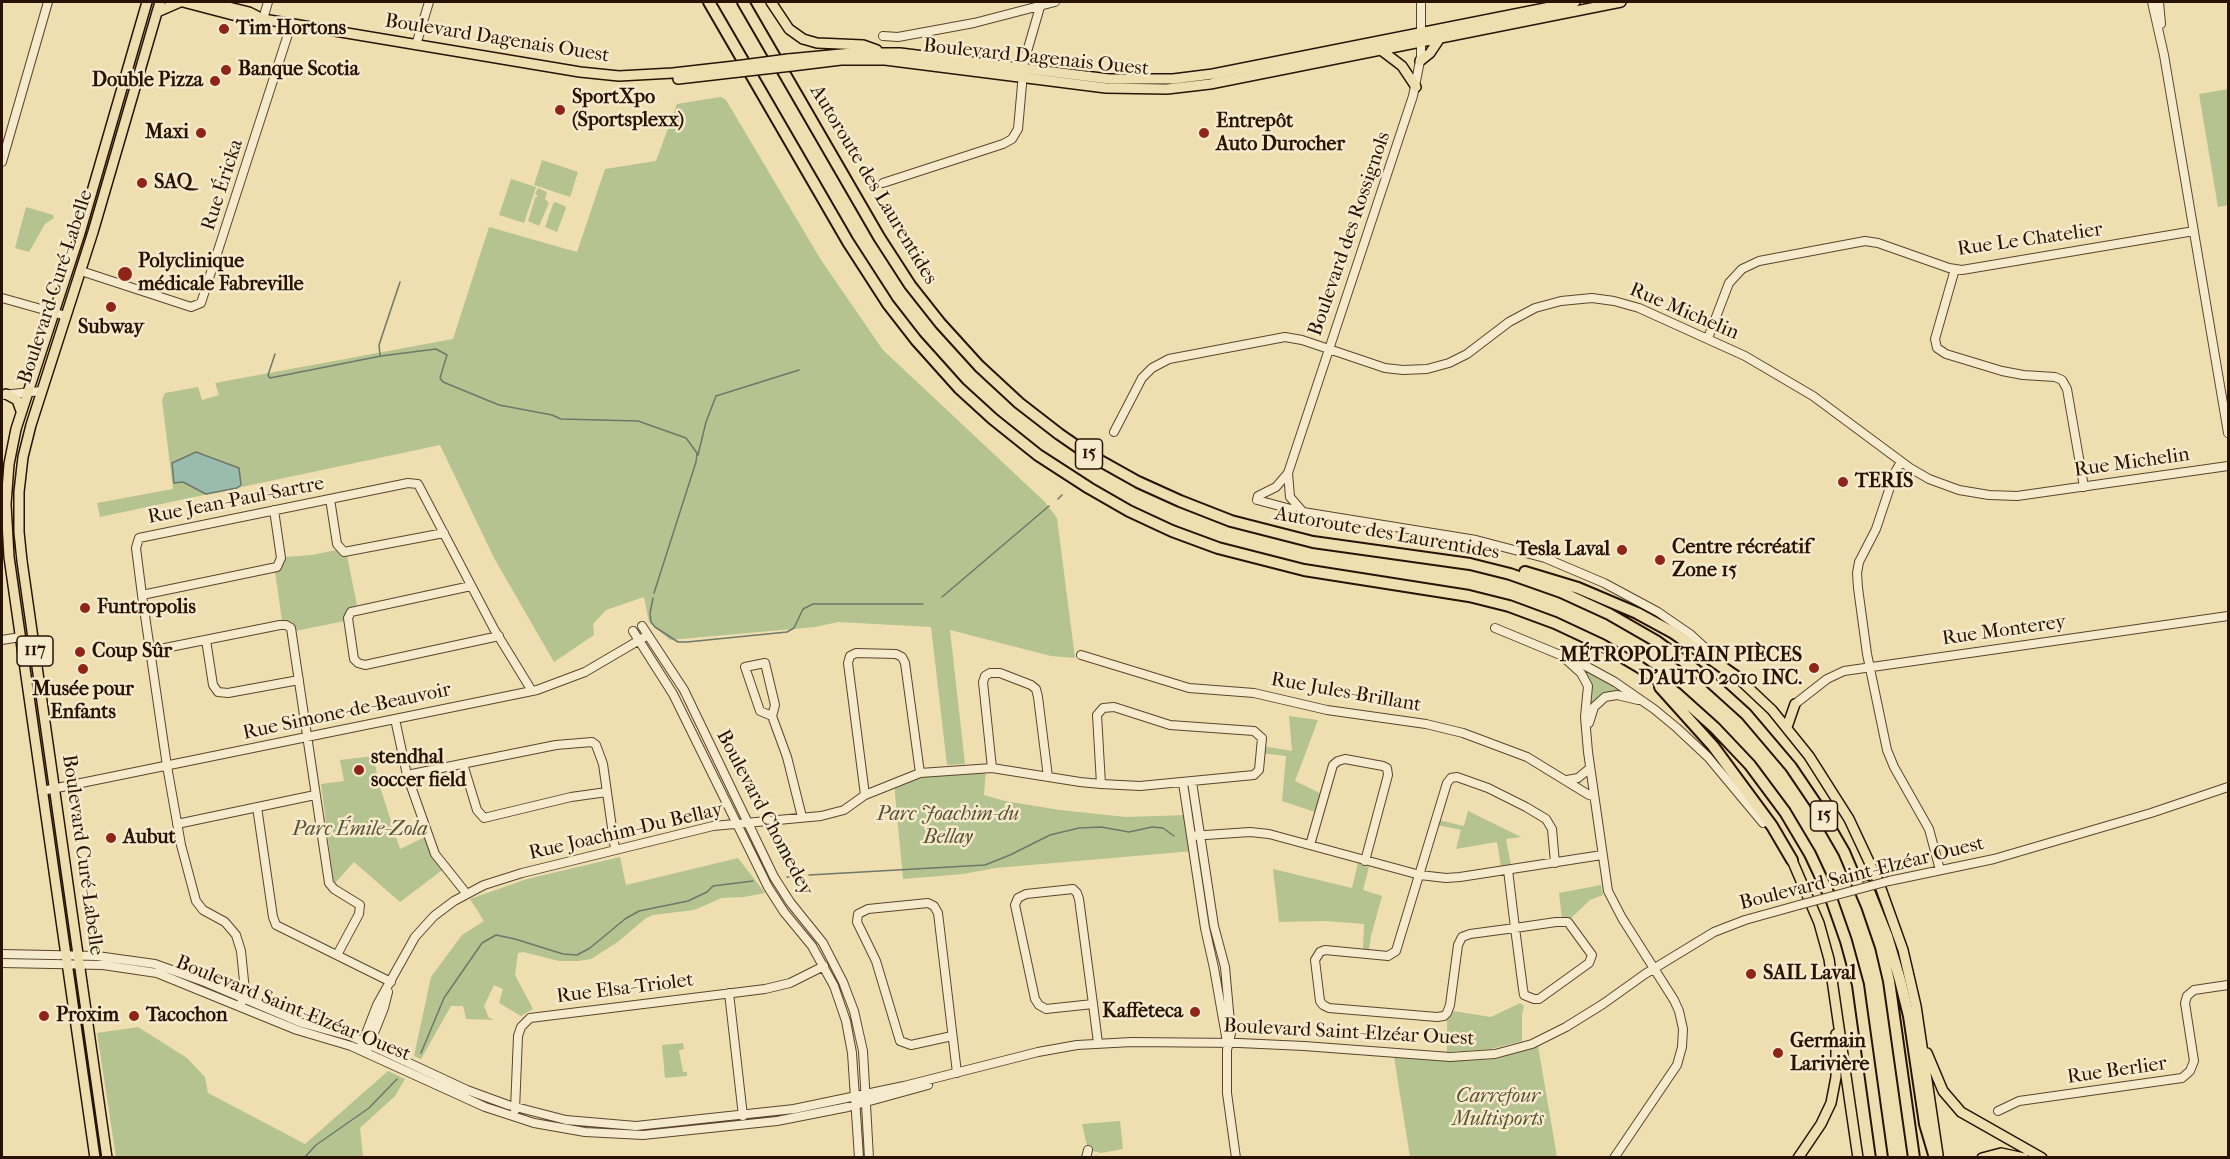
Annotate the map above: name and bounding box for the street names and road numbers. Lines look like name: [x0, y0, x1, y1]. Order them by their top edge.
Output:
street label: Boulevard Dagenais Ouest: [383, 9, 611, 69]
street label: Boulevard Dagenais Ouest: [922, 34, 1150, 82]
street label: Autoroute des Laurentides: [804, 81, 942, 289]
street label: Boulevard des Rossignols: [1304, 129, 1396, 339]
street label: Rue Éricka: [197, 136, 249, 234]
street label: Boulevard Curé-Labelle: [13, 187, 99, 387]
street label: Rue Le Chatelier: [1956, 218, 2104, 262]
street label: Rue Michelin: [1626, 278, 1742, 346]
road number: 15: [1076, 439, 1102, 469]
street label: Rue Michelin: [2073, 443, 2191, 483]
street label: Rue Jean-Paul-Sartre: [146, 472, 326, 530]
street label: Autoroute des Laurentides: [1273, 502, 1501, 566]
street label: Rue Monterey: [1941, 610, 2067, 652]
road number: 117: [17, 636, 53, 666]
street label: Rue Jules-Brillant: [1269, 668, 1423, 718]
street label: Rue Simone-de-Beauvoir: [241, 678, 453, 746]
street label: Boulevard Chomedey: [710, 726, 818, 900]
street label: Boulevard Curé-Labelle: [56, 753, 108, 957]
street label: Rue Joachim-Du Bellay: [527, 798, 725, 866]
road number: 15: [1810, 801, 1838, 831]
street label: Boulevard Saint-Elzéar Ouest: [1737, 832, 1987, 916]
street label: Boulevard Saint-Elzéar Ouest: [172, 951, 414, 1067]
street label: Rue Elsa-Triolet: [555, 969, 695, 1009]
street label: Boulevard Saint-Elzéar Ouest: [1223, 1014, 1475, 1052]
street label: Rue Berlier: [2066, 1052, 2168, 1090]

